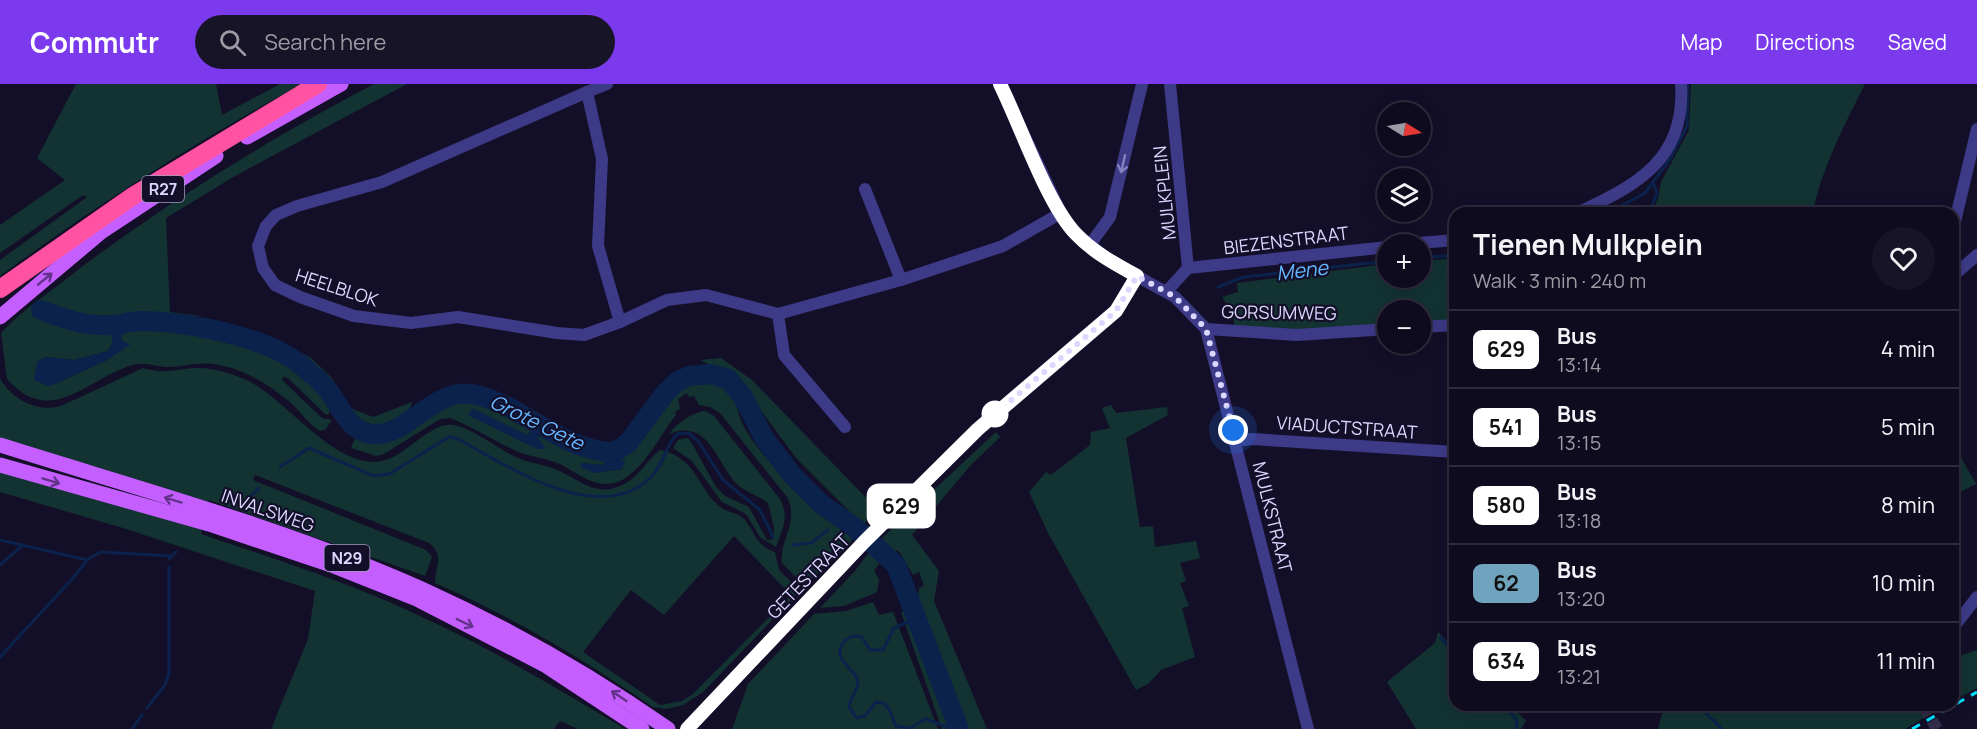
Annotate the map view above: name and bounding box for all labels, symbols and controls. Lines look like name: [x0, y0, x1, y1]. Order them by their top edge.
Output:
search box: [195, 15, 615, 69]
text: Commutr: [30, 23, 159, 61]
icon: search: [216, 26, 249, 59]
text: Search here: [264, 27, 386, 57]
text: Map: [1681, 28, 1722, 56]
text: Directions: [1755, 28, 1855, 56]
text: Saved: [1888, 28, 1947, 56]
north arrow: [1377, 102, 1431, 156]
map controls: [1377, 102, 1431, 354]
street label: MULKPLEIN: [1147, 145, 1181, 241]
one-way arrow: [1116, 154, 1128, 173]
button: layers: [1377, 168, 1431, 222]
road number: R27: [142, 176, 184, 202]
street label: BIEZENSTRAAT: [1222, 220, 1350, 260]
text: Tienen Mulkplein: [1473, 225, 1703, 263]
button: heart: [1872, 227, 1935, 290]
button: +: [1377, 234, 1431, 288]
water label: Mene: [1275, 253, 1331, 287]
street label: HEELBLOK: [293, 262, 382, 312]
text: Walk · 3 min · 240 m: [1473, 267, 1646, 294]
one-way arrow: [37, 273, 53, 286]
street label: GORSUMWEG: [1221, 299, 1337, 325]
button: −: [1377, 300, 1431, 354]
text: Bus: [1557, 321, 1597, 351]
text: 4 min: [1881, 334, 1935, 364]
text: 629: [1487, 335, 1525, 363]
text: 13:14: [1557, 351, 1601, 378]
water label: Grote Gete: [486, 388, 590, 457]
text: Bus: [1557, 399, 1597, 429]
unlabelled marker: [982, 401, 1008, 427]
street label: VIADUCTSTRAAT: [1276, 410, 1418, 444]
text: 5 min: [1881, 412, 1935, 442]
text: 541: [1489, 413, 1523, 441]
your location: [1218, 415, 1248, 445]
text: 13:15: [1557, 429, 1601, 456]
street label: MULKSTRAAT: [1248, 459, 1298, 575]
one-way arrow: [41, 476, 60, 487]
text: Bus: [1557, 477, 1597, 507]
street label: INVALSWEG: [218, 483, 318, 537]
line badge: 629: [866, 486, 936, 526]
text: 8 min: [1881, 490, 1935, 520]
text: 580: [1487, 491, 1526, 519]
text: 629: [882, 492, 920, 520]
one-way arrow: [164, 494, 183, 505]
text: 13:18: [1557, 507, 1601, 534]
street label: GETESTRAAT: [761, 528, 855, 624]
road number: N29: [324, 545, 370, 571]
text: Bus: [1557, 555, 1597, 585]
text: 10 min: [1872, 568, 1935, 598]
text: 62: [1493, 569, 1519, 597]
text: 13:20: [1557, 585, 1605, 612]
one-way arrow: [456, 617, 473, 629]
text: Bus: [1557, 633, 1597, 663]
text: 11 min: [1877, 646, 1935, 676]
text: 634: [1487, 647, 1525, 675]
text: 13:21: [1557, 663, 1601, 690]
one-way arrow: [612, 690, 628, 702]

